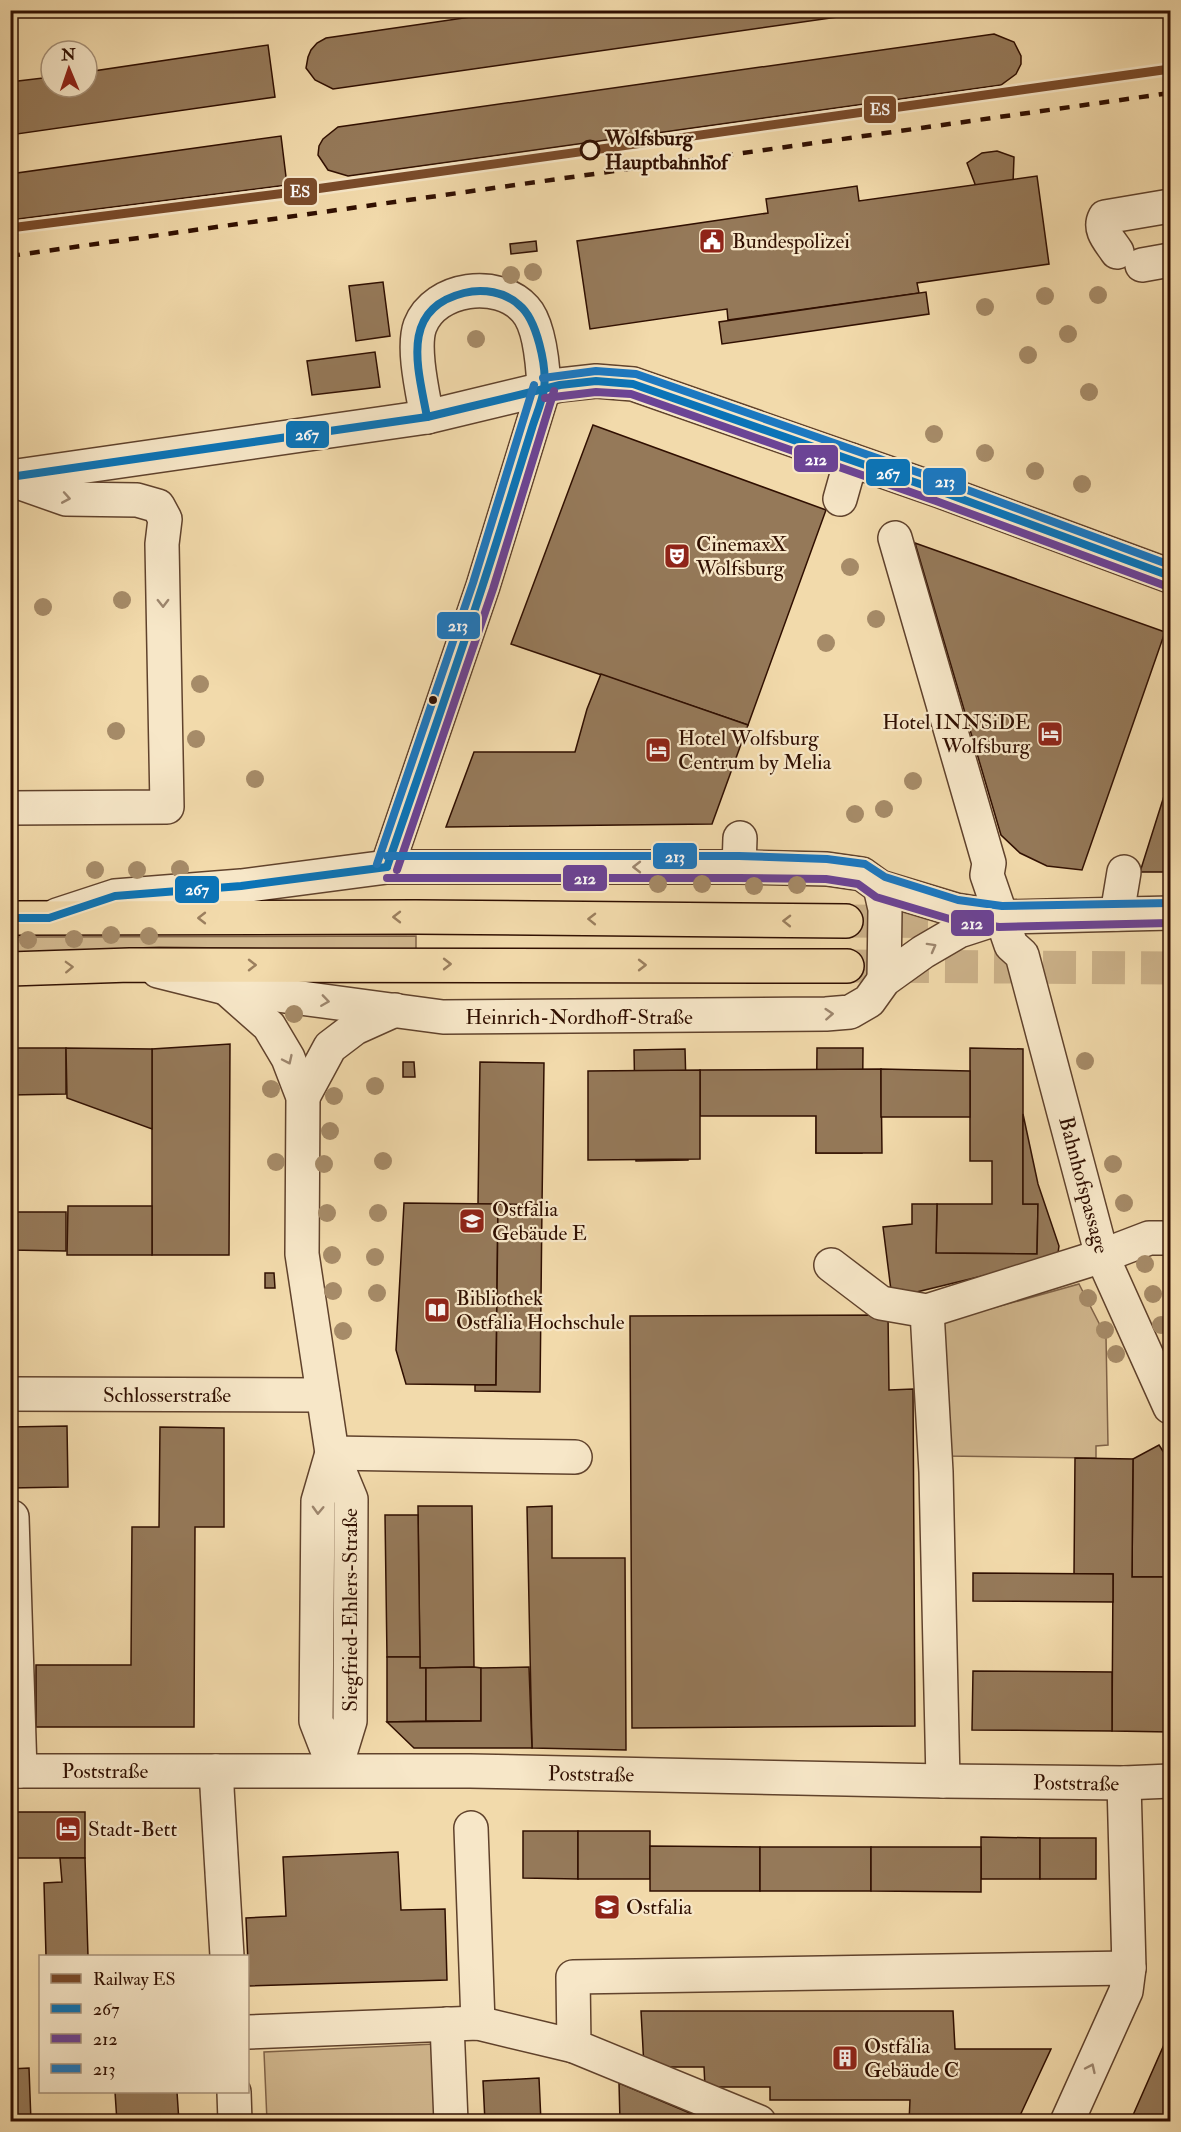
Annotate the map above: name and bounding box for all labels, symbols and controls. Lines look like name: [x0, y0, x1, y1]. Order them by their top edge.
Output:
north arrow: [39, 39, 99, 99]
text: N: [60, 45, 77, 65]
line badge: ES: [863, 95, 897, 124]
text: ES: [870, 100, 890, 120]
place label: Wolfsburg Hauptbahnhof: [604, 125, 731, 176]
marker: Wolfsburg Hauptbahnhof: [580, 140, 600, 160]
line badge: ES: [283, 177, 318, 206]
text: ES: [290, 182, 310, 202]
public building icon: Bundespolizei: [697, 226, 727, 256]
place label: Bundespolizei: [732, 228, 850, 255]
line badge: 267: [285, 420, 330, 449]
text: 267: [295, 425, 319, 445]
line badge: 212: [793, 444, 839, 473]
text: 212: [805, 450, 827, 470]
line badge: 267: [865, 458, 911, 487]
text: 267: [876, 464, 900, 484]
line badge: 213: [922, 467, 967, 496]
text: 213: [935, 472, 955, 492]
one-way arrow: [61, 491, 71, 503]
place label: CinemaxX Wolfsburg: [695, 531, 787, 582]
theatre icon: CinemaxX Wolfsburg: [662, 541, 692, 571]
one-way arrow: [157, 598, 169, 607]
line badge: 213: [436, 611, 481, 640]
text: 213: [448, 616, 468, 636]
unlabelled marker: [427, 694, 439, 706]
place label: Hotel INNSiDE Wolfsburg: [882, 709, 1031, 760]
hotel icon: Hotel INNSiDE Wolfsburg: [1035, 719, 1065, 749]
place label: Hotel Wolfsburg Centrum by Melia: [678, 725, 832, 776]
hotel icon: Hotel Wolfsburg Centrum by Melia: [643, 735, 673, 765]
line badge: 213: [652, 842, 698, 870]
text: 213: [665, 847, 685, 867]
one-way arrow: [633, 861, 642, 873]
line badge: 212: [562, 864, 608, 892]
text: 212: [574, 869, 596, 889]
line badge: 267: [174, 875, 220, 904]
text: 267: [185, 880, 209, 900]
line badge: 212: [950, 909, 995, 937]
one-way arrow: [393, 911, 402, 923]
one-way arrow: [198, 912, 207, 924]
one-way arrow: [588, 913, 597, 925]
text: 212: [961, 914, 983, 934]
one-way arrow: [783, 915, 792, 927]
one-way arrow: [925, 942, 936, 954]
one-way arrow: [247, 958, 256, 971]
one-way arrow: [442, 958, 451, 970]
one-way arrow: [637, 959, 646, 971]
one-way arrow: [64, 961, 73, 974]
one-way arrow: [321, 994, 330, 1006]
street label: Heinrich-Nordhoff-Straße: [465, 1004, 693, 1031]
one-way arrow: [824, 1008, 833, 1021]
one-way arrow: [281, 1054, 293, 1065]
street label: Bahnhofspassage: [1052, 1114, 1115, 1257]
place label: Ostfalia Gebäude E: [492, 1196, 587, 1247]
school or university icon: Ostfalia Gebäude E: [457, 1206, 487, 1236]
place label: Bibliothek Ostfalia Hochschule: [456, 1285, 625, 1336]
library icon: Bibliothek Ostfalia Hochschule: [422, 1295, 452, 1325]
street label: Schlosserstraße: [103, 1382, 231, 1409]
one-way arrow: [312, 1505, 324, 1514]
street label: Siegfried-Ehlers-Straße: [337, 1508, 364, 1712]
street label: Poststraße: [62, 1758, 148, 1785]
street label: Poststraße: [548, 1760, 635, 1789]
street label: Poststraße: [1033, 1769, 1120, 1798]
hotel icon: Stadt-Bett: [53, 1814, 83, 1844]
place label: Stadt-Bett: [88, 1816, 177, 1843]
school or university icon: Ostfalia: [592, 1892, 622, 1922]
place label: Ostfalia: [626, 1894, 693, 1921]
legend: [39, 1955, 249, 2093]
text: Railway ES: [93, 1968, 176, 1991]
text: 267: [93, 1998, 119, 2021]
text: 212: [93, 2028, 118, 2051]
place label: Ostfalia Gebäude C: [864, 2033, 959, 2084]
building icon: Ostfalia Gebäude C: [830, 2043, 860, 2073]
text: 213: [93, 2058, 115, 2081]
one-way arrow: [1084, 2064, 1096, 2075]

